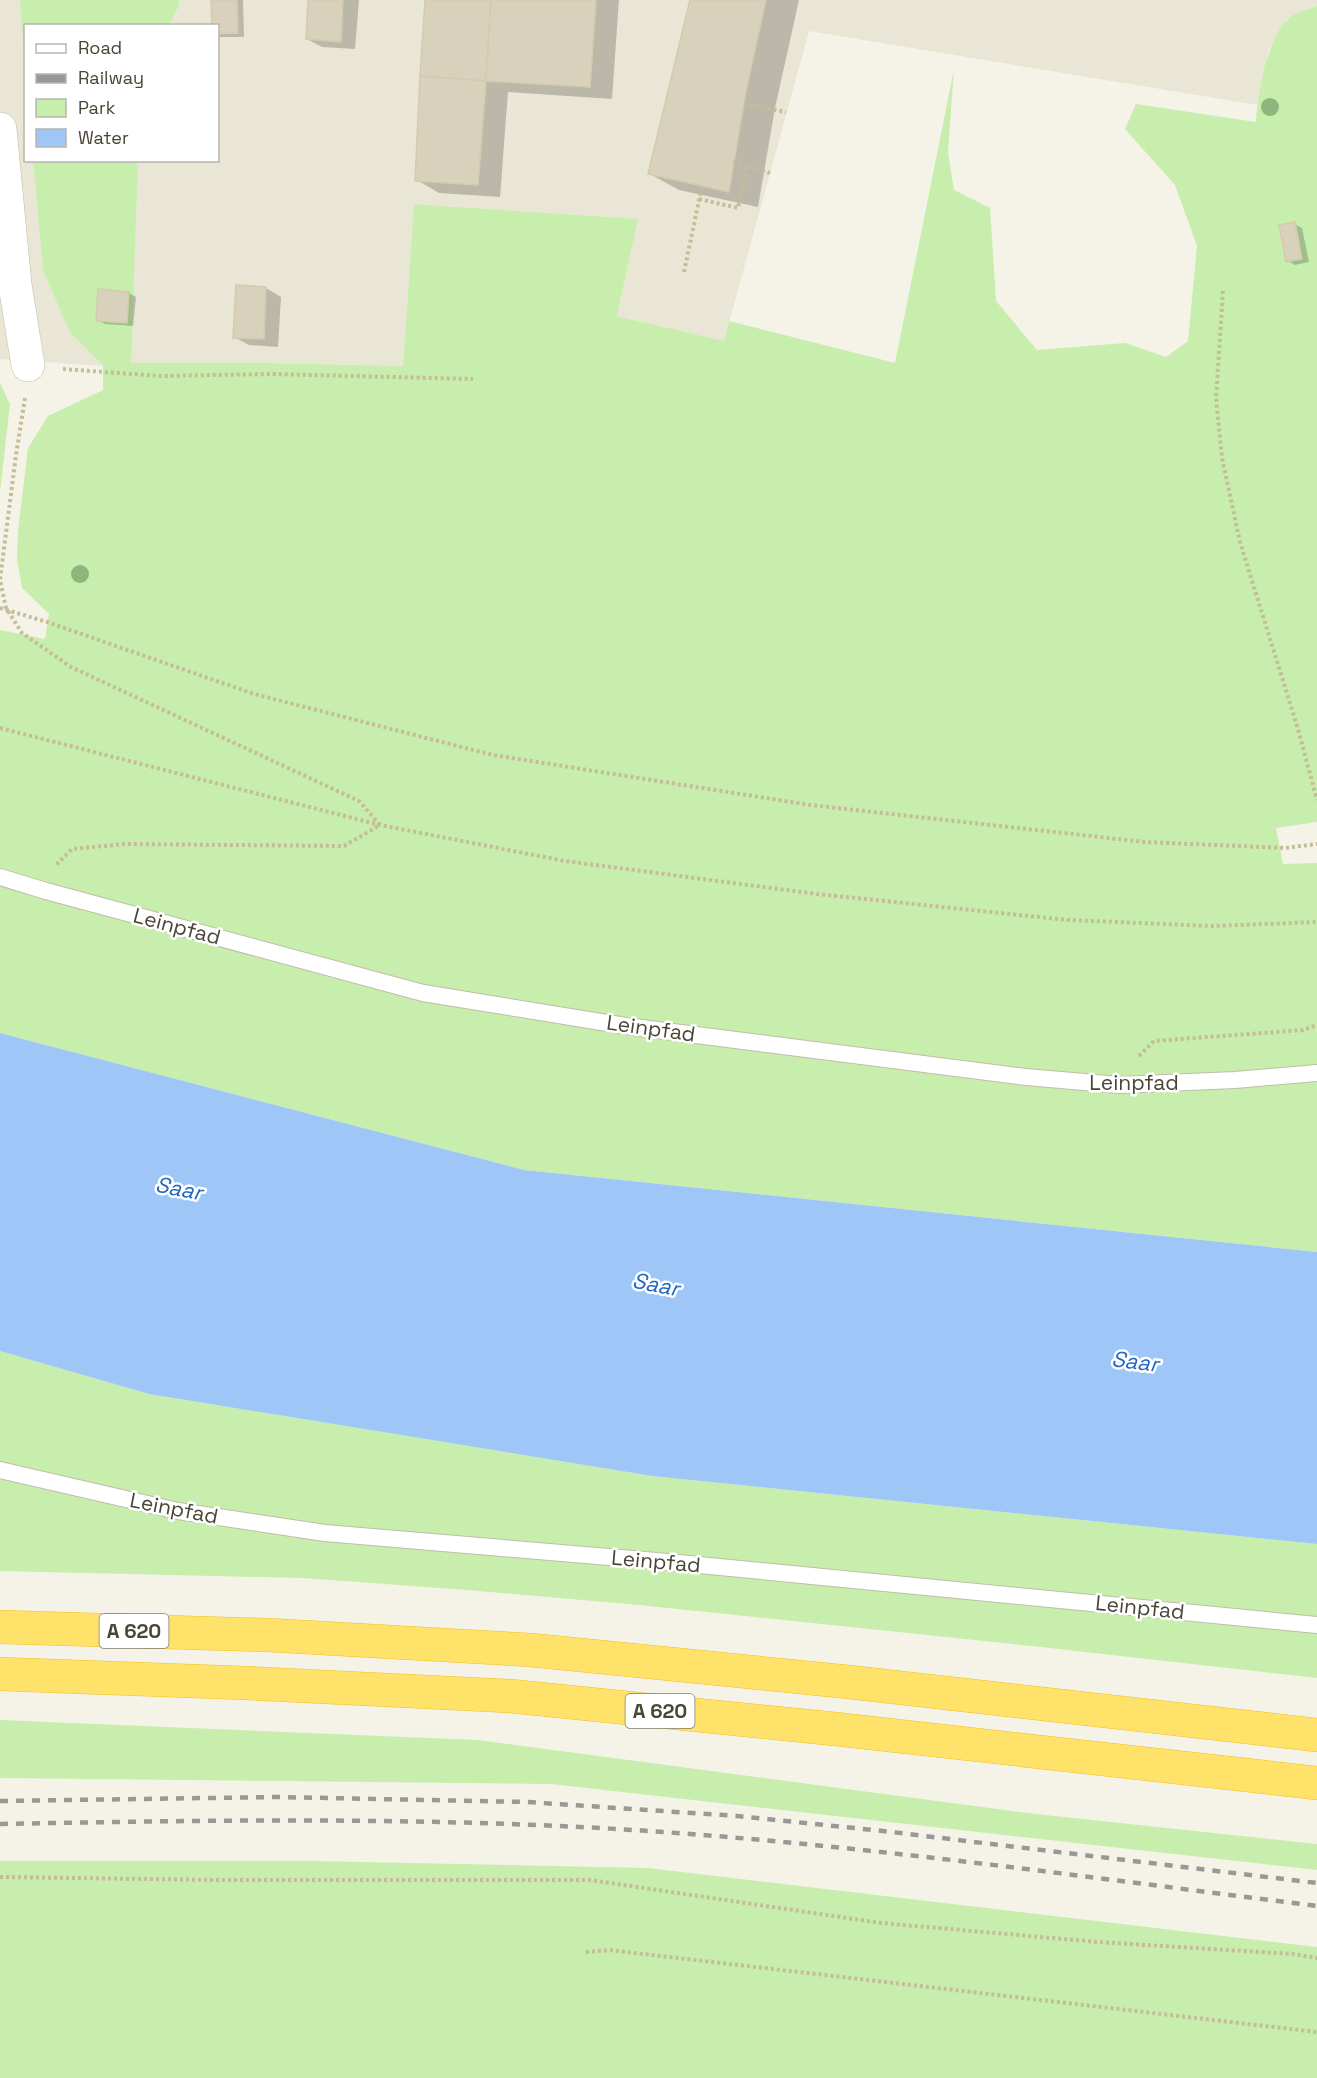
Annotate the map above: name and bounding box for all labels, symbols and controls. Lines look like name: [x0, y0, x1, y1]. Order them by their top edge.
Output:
legend: [24, 24, 219, 162]
text: Road: [78, 36, 122, 59]
text: Railway: [78, 66, 144, 89]
text: Park: [78, 96, 116, 119]
text: Water: [78, 126, 129, 149]
street label: Leinpfad: [130, 901, 224, 951]
street label: Leinpfad: [605, 1008, 697, 1048]
street label: Leinpfad: [1089, 1069, 1179, 1096]
water label: Saar: [153, 1170, 207, 1207]
water label: Saar: [630, 1266, 684, 1303]
water label: Saar: [1110, 1344, 1163, 1378]
street label: Leinpfad: [128, 1486, 220, 1530]
street label: Leinpfad: [610, 1544, 702, 1578]
street label: Leinpfad: [1094, 1589, 1186, 1625]
road number: A 620: [100, 1614, 168, 1648]
road number: A 620: [626, 1694, 694, 1728]

